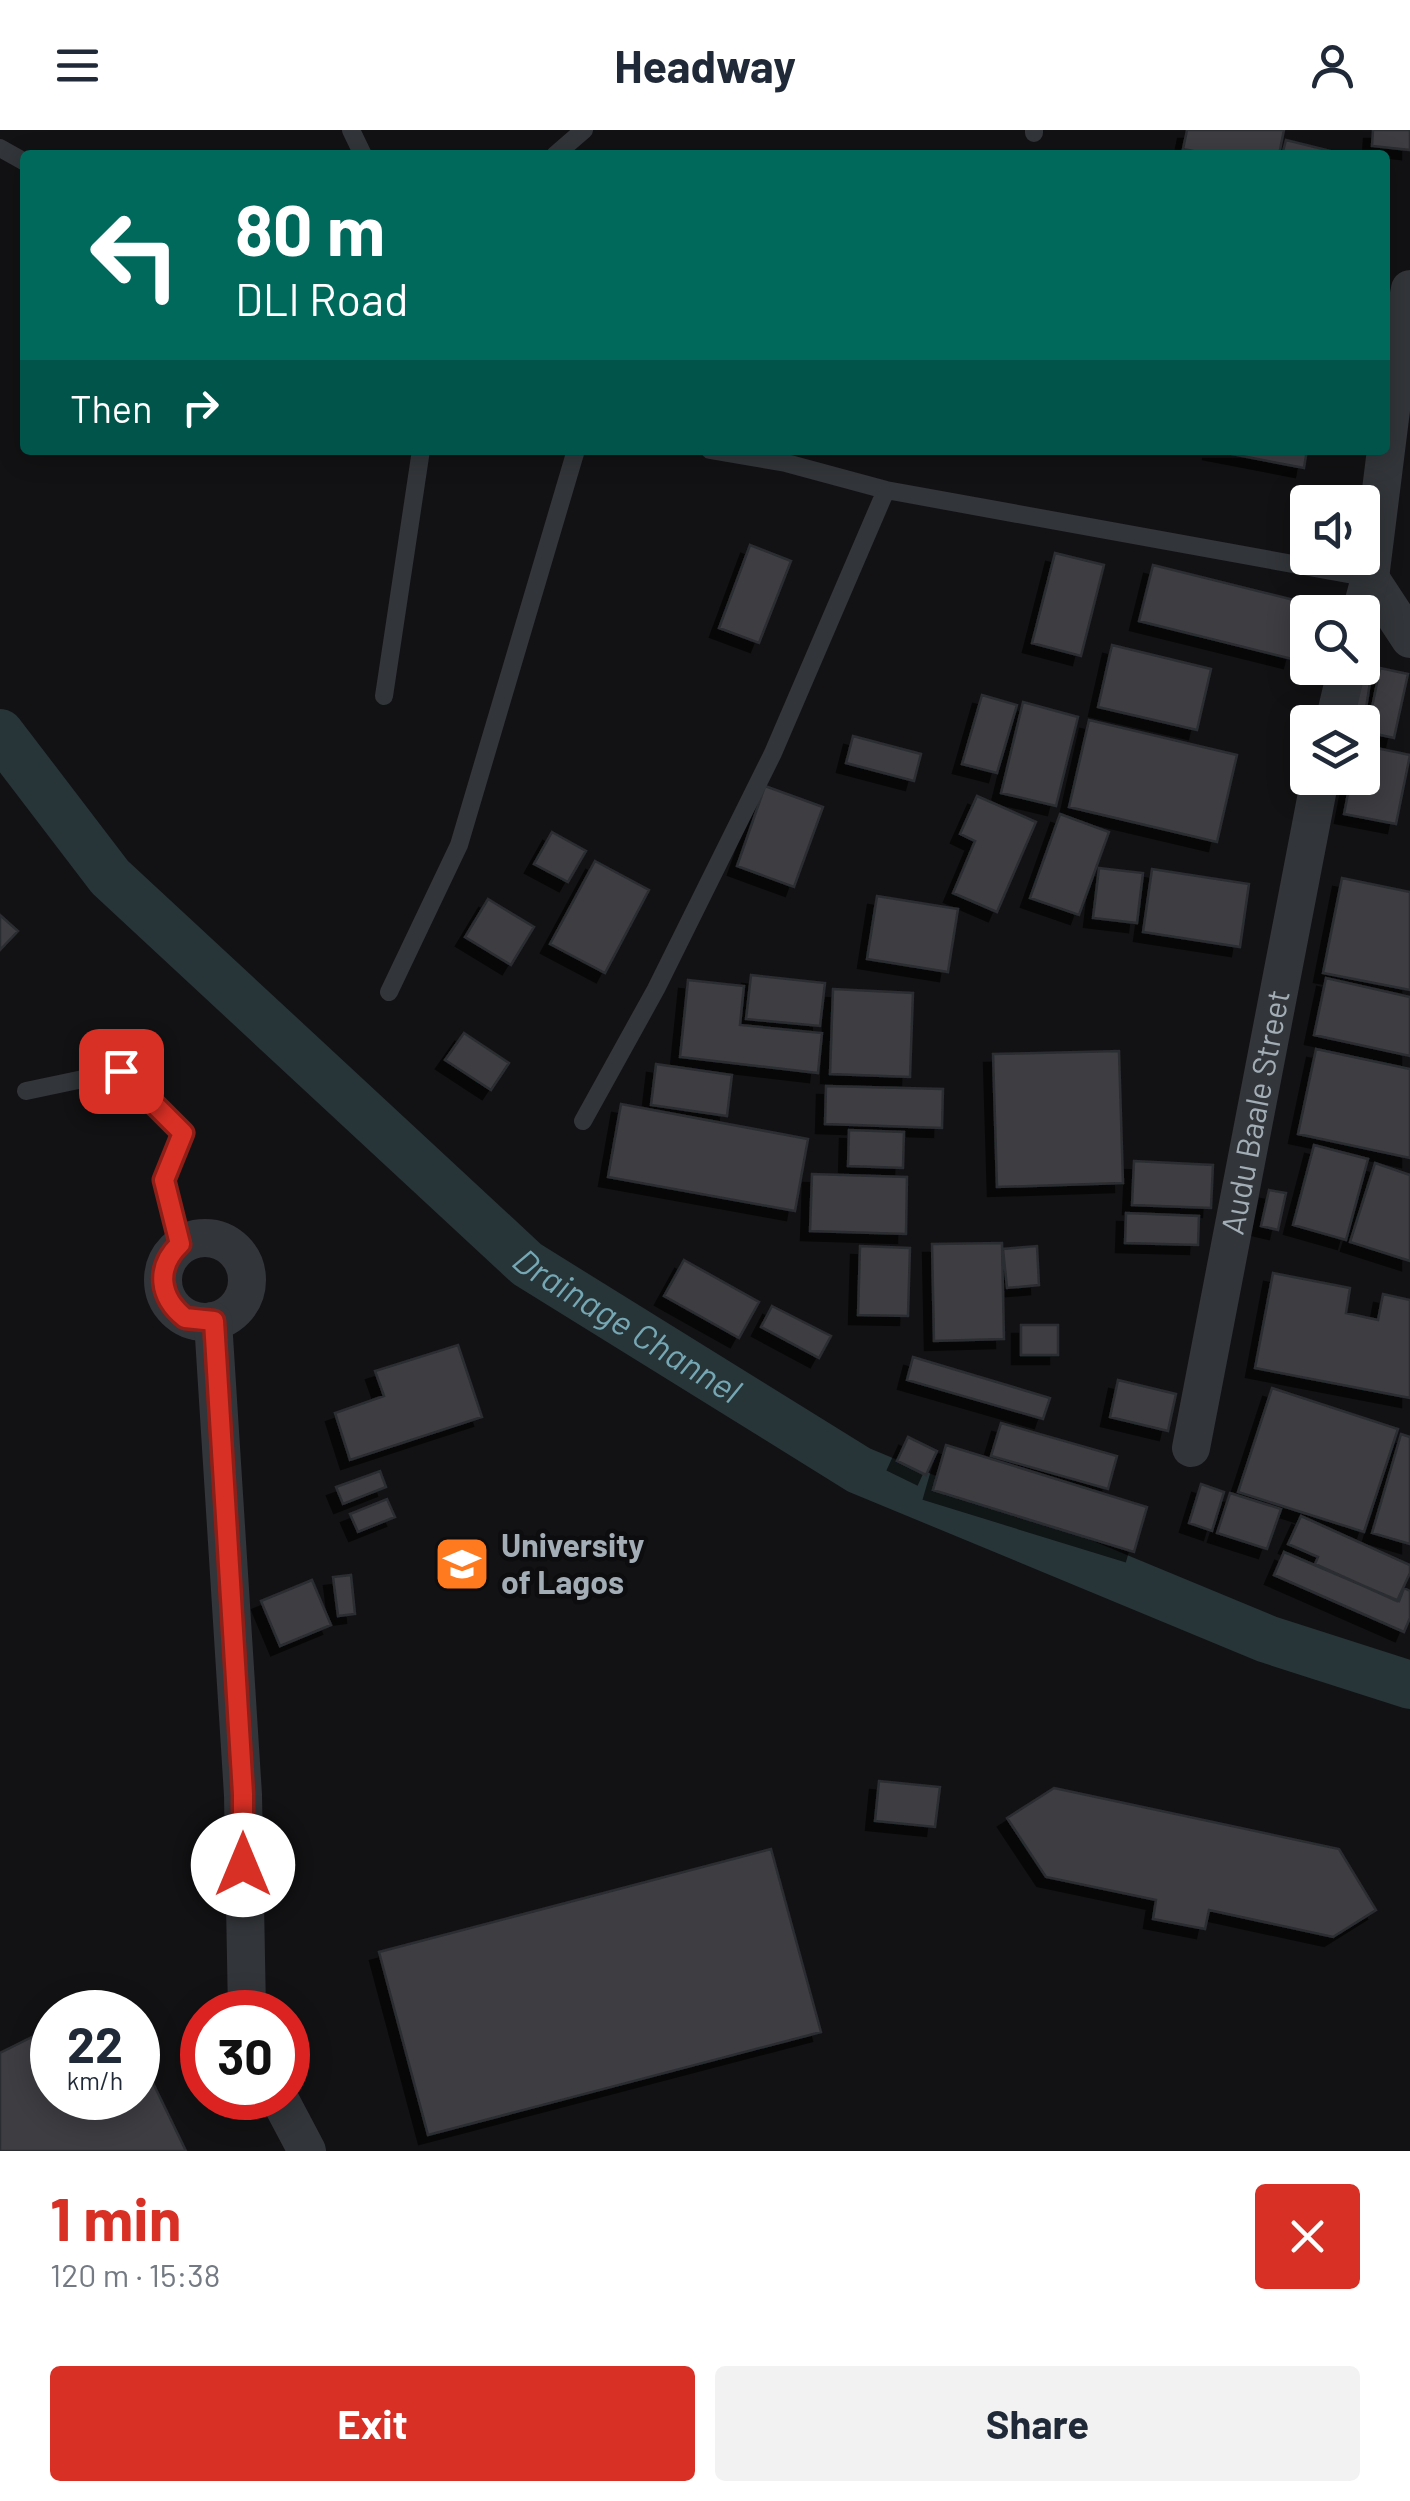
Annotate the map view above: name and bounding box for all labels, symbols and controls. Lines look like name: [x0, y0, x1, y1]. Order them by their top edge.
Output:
icon: menu: [50, 38, 105, 93]
text: Headway: [614, 38, 796, 92]
icon: person: [1305, 38, 1360, 93]
text: 80 m: [235, 186, 385, 270]
icon: left: [70, 190, 200, 320]
text: DLI Road: [235, 271, 409, 325]
icon: right: [173, 380, 228, 435]
text: Then: [70, 385, 153, 431]
map controls: [1290, 485, 1380, 795]
button: sound: [1290, 485, 1380, 575]
button: search: [1290, 595, 1380, 685]
button: layers: [1290, 705, 1380, 795]
street label: Audu Baale Street: [1212, 986, 1296, 1237]
pin: [79, 1029, 164, 1114]
icon: arrive: [94, 1044, 149, 1099]
water label: Drainage Channel: [505, 1239, 750, 1411]
place label: University of Lagos: [501, 1525, 644, 1600]
school or university icon: University of Lagos: [432, 1534, 492, 1594]
position arrow: [191, 1813, 295, 1917]
speed limit sign: 30: [180, 1990, 310, 2120]
text: 22: [67, 2013, 123, 2073]
text: km/h: [67, 2065, 123, 2095]
text: 1 min: [50, 2181, 181, 2253]
button: close: [1255, 2184, 1360, 2289]
text: 120 m · 15:38: [50, 2255, 220, 2293]
button: Exit: [50, 2366, 695, 2481]
button: Share: [715, 2366, 1360, 2481]

